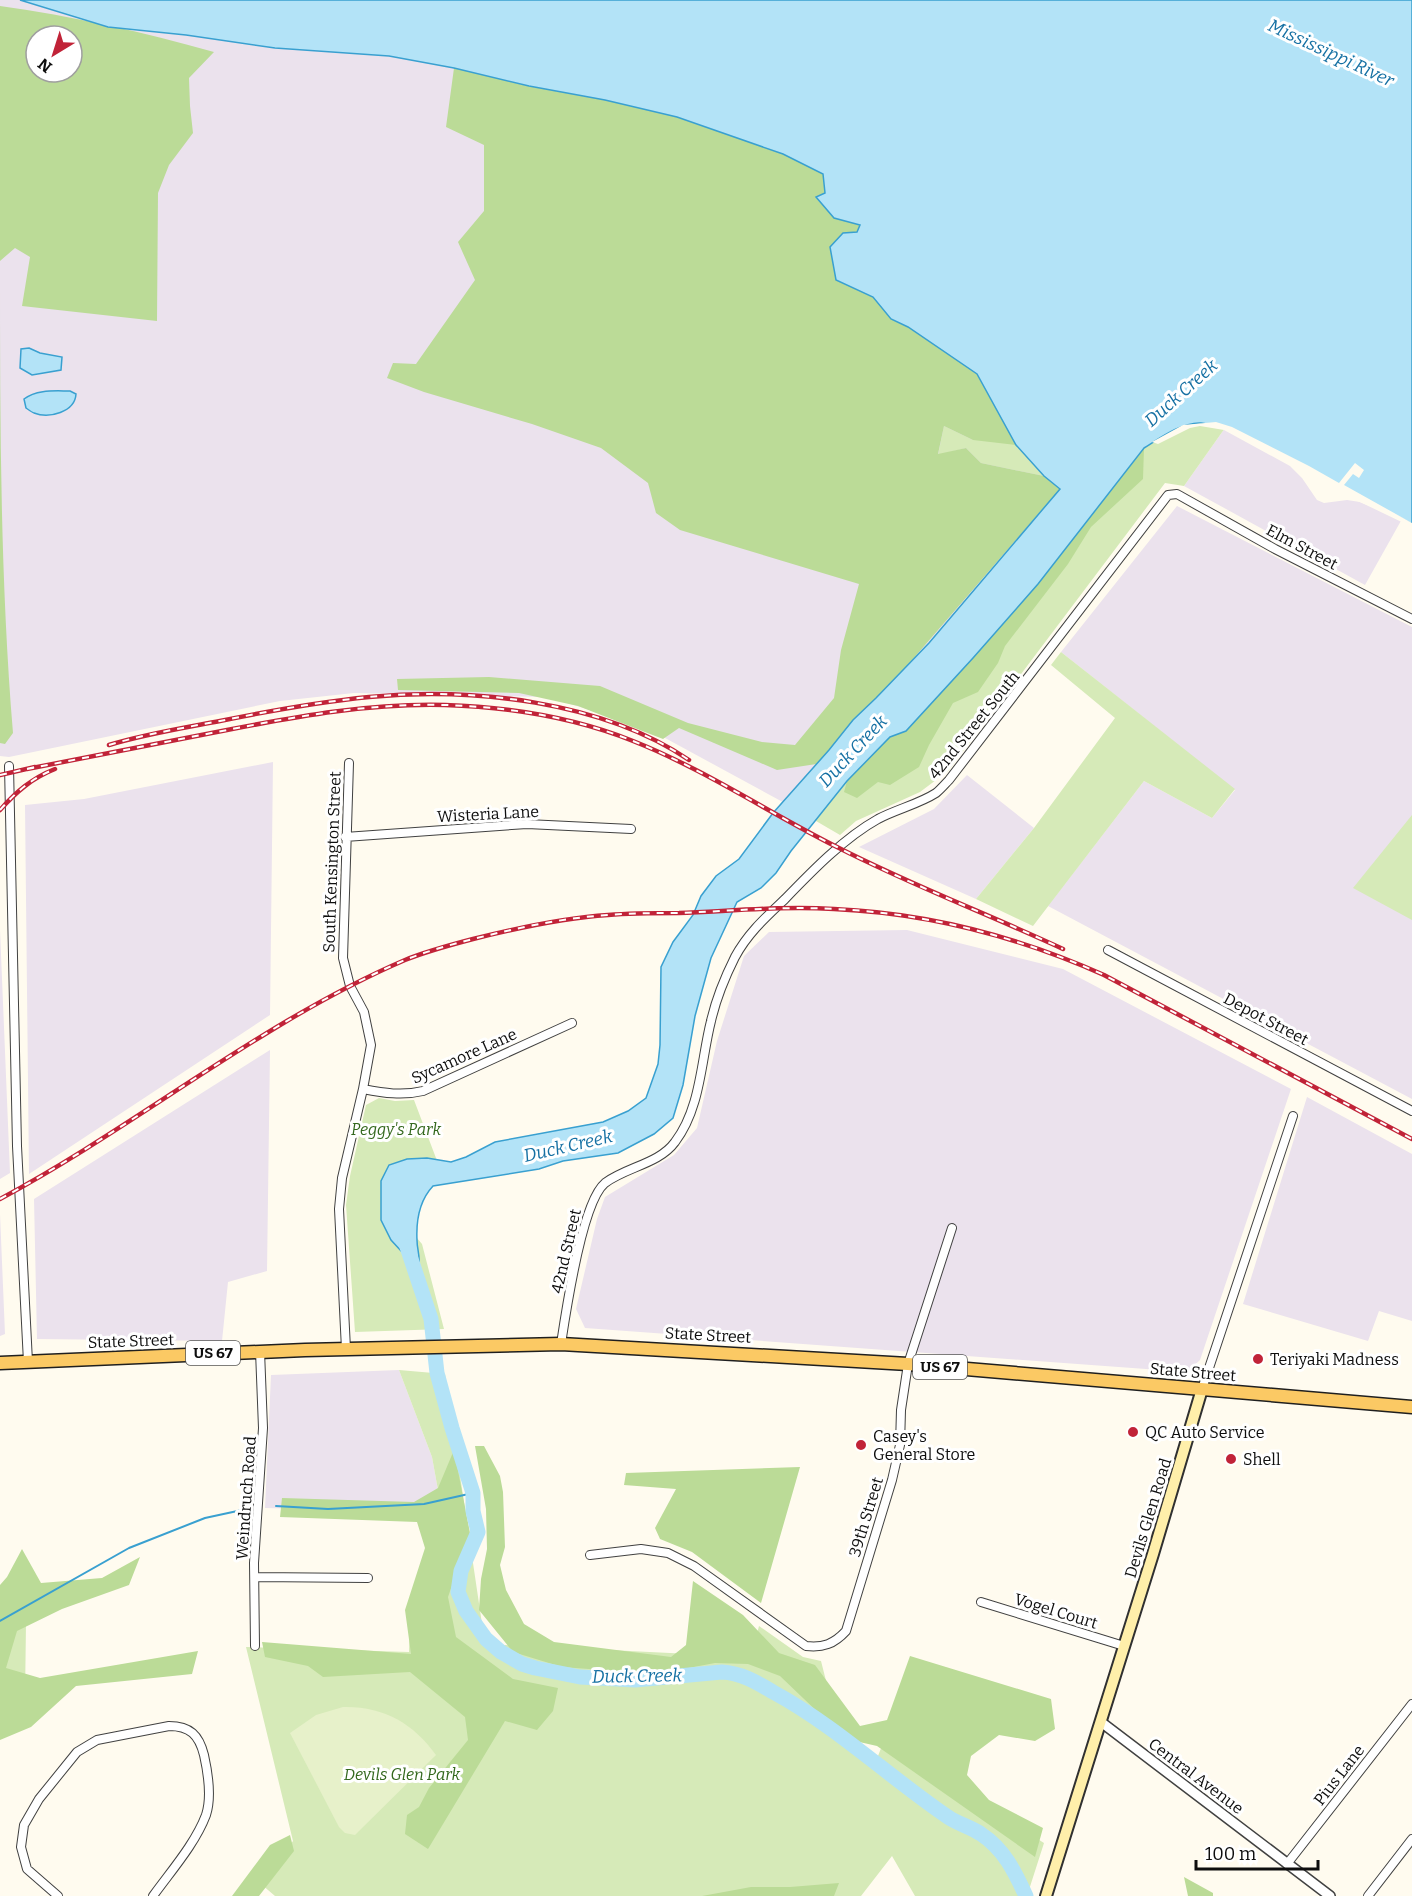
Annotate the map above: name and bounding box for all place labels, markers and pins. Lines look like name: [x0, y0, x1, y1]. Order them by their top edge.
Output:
place label: Teriyaki Madness: [1270, 1350, 1399, 1369]
marker: Teriyaki Madness: [1251, 1352, 1265, 1366]
place label: QC Auto Service: [1145, 1423, 1264, 1442]
marker: QC Auto Service: [1126, 1425, 1140, 1439]
place label: Casey's General Store: [873, 1427, 975, 1464]
marker: Casey's General Store: [854, 1438, 868, 1452]
place label: Shell: [1243, 1450, 1281, 1469]
marker: Shell: [1224, 1452, 1238, 1466]

